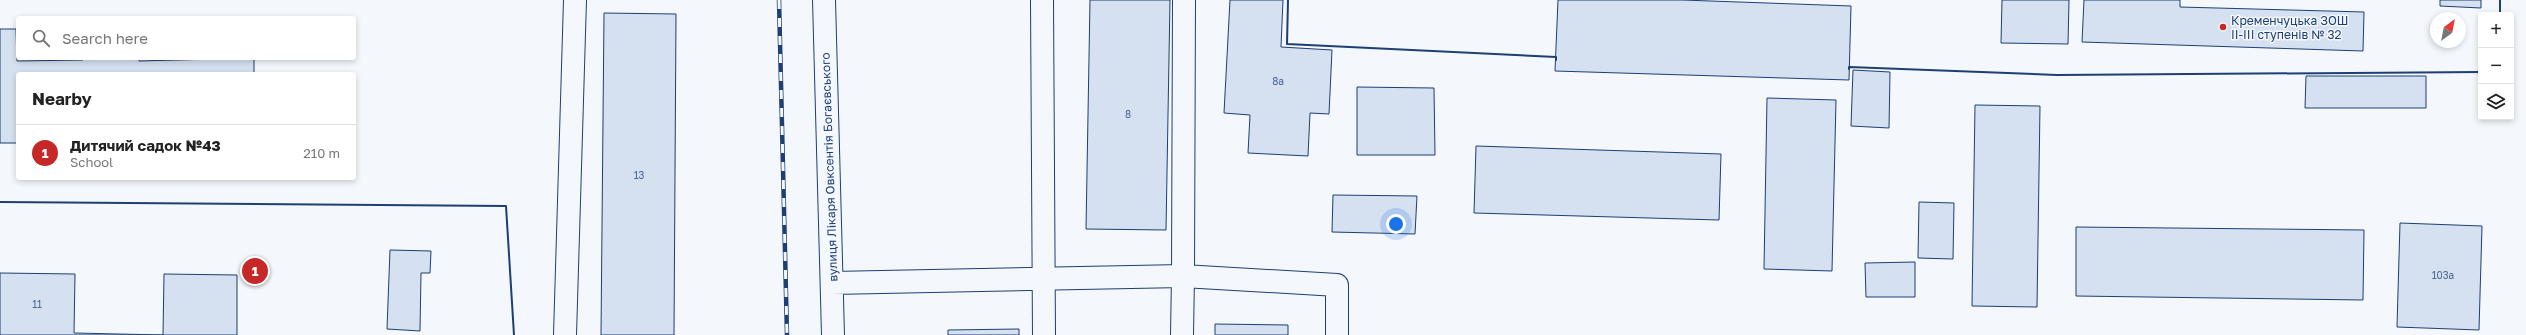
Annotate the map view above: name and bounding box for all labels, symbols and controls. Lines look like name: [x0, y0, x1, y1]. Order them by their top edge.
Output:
north arrow: [2430, 12, 2466, 48]
map controls: [2478, 12, 2514, 120]
button: +: [2478, 12, 2514, 48]
place label: Кременчуцька ЗОШ ІІ-ІІІ ступенів № 32: [2231, 13, 2348, 42]
search box: [16, 16, 356, 60]
marker: Кременчуцька ЗОШ ІІ-ІІІ ступенів № 32: [2218, 22, 2228, 32]
icon: search: [30, 27, 52, 49]
text: Search here: [62, 29, 148, 47]
button: −: [2478, 48, 2514, 84]
street label: вулиця Лікаря Овксентія Богаєвського: [818, 52, 840, 282]
house number: 8а: [1272, 75, 1284, 87]
button: layers: [2478, 84, 2514, 120]
text: Nearby: [32, 88, 92, 109]
house number: 8: [1125, 108, 1131, 120]
text: Дитячий садок №43: [70, 136, 221, 154]
text: 1: [42, 145, 48, 161]
text: 210 m: [303, 145, 340, 161]
text: School: [70, 154, 113, 170]
house number: 13: [634, 169, 644, 181]
your location: [1386, 214, 1406, 234]
pin: 1: [242, 256, 268, 286]
house number: 103а: [2432, 269, 2454, 281]
house number: 11: [32, 298, 42, 310]

